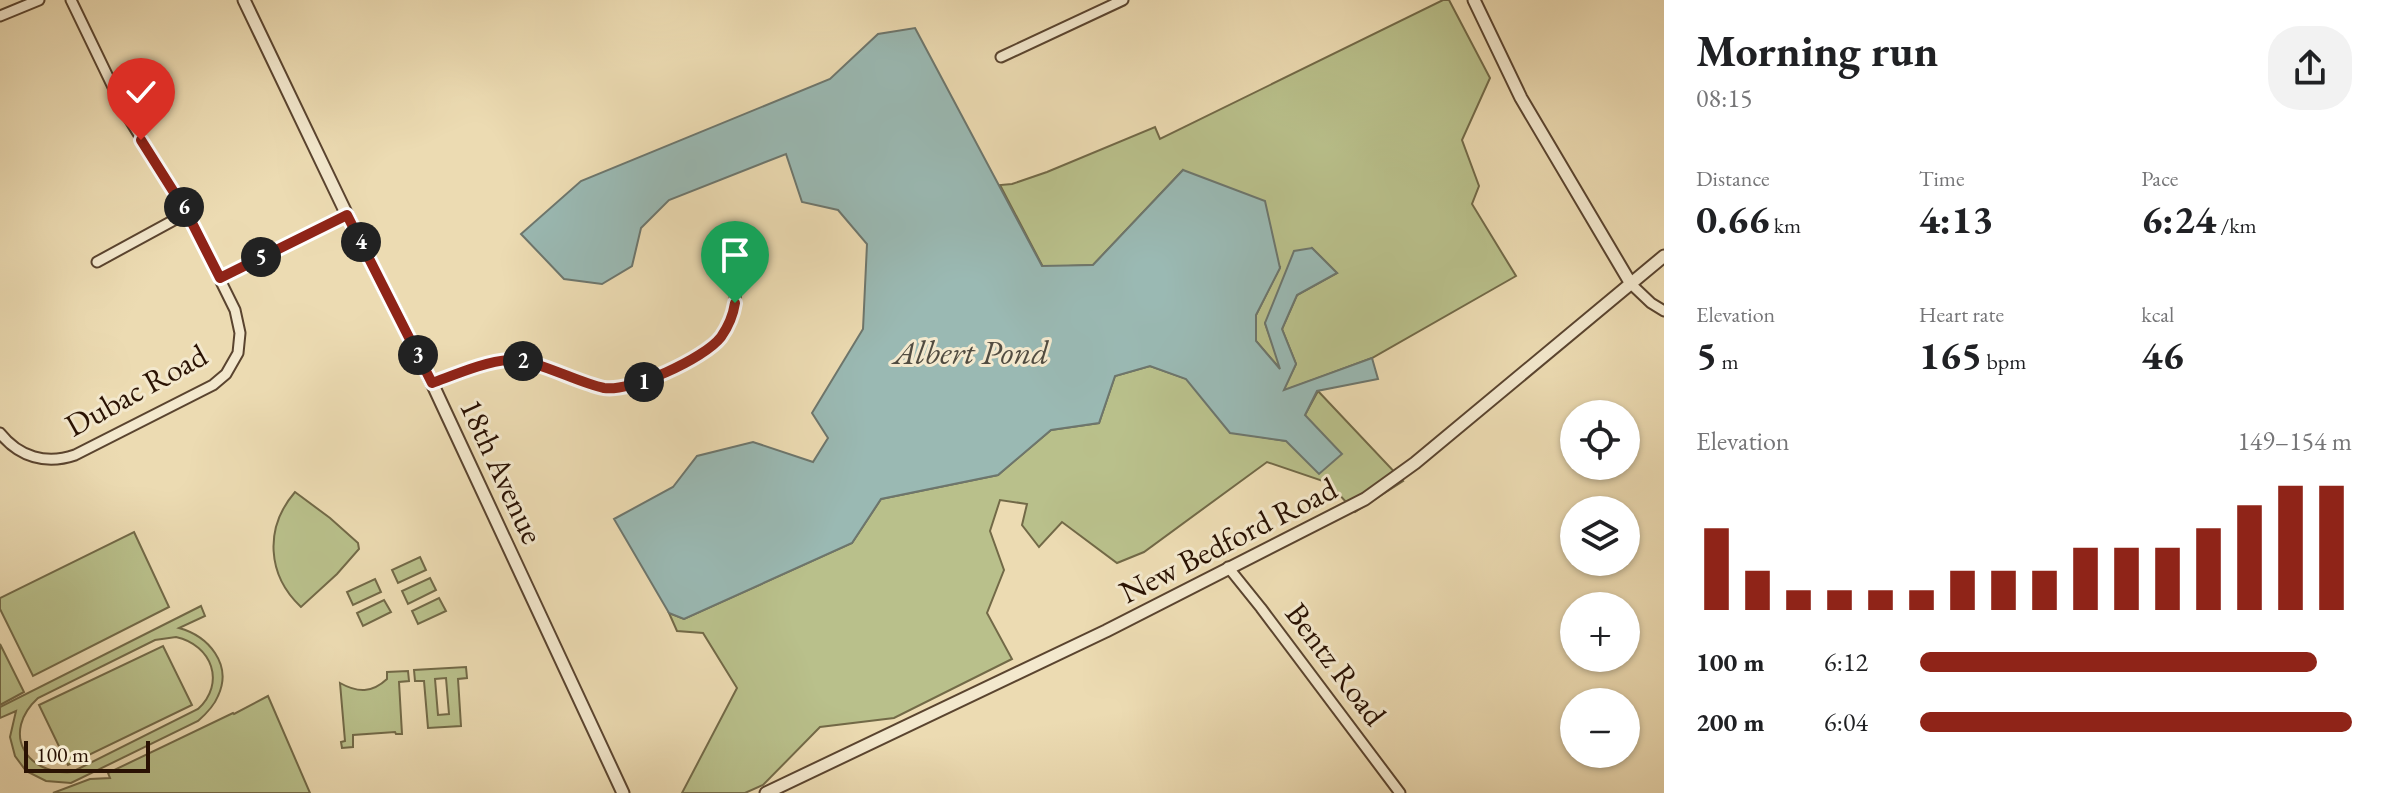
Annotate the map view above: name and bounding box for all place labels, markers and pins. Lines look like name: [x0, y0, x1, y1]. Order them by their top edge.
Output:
pin: [107, 58, 175, 140]
pin: 6: [164, 187, 204, 227]
pin: [701, 221, 769, 303]
pin: 4: [341, 222, 381, 262]
pin: 5: [241, 237, 281, 277]
pin: 3: [398, 335, 438, 375]
pin: 2: [503, 341, 543, 381]
pin: 1: [624, 362, 664, 402]

